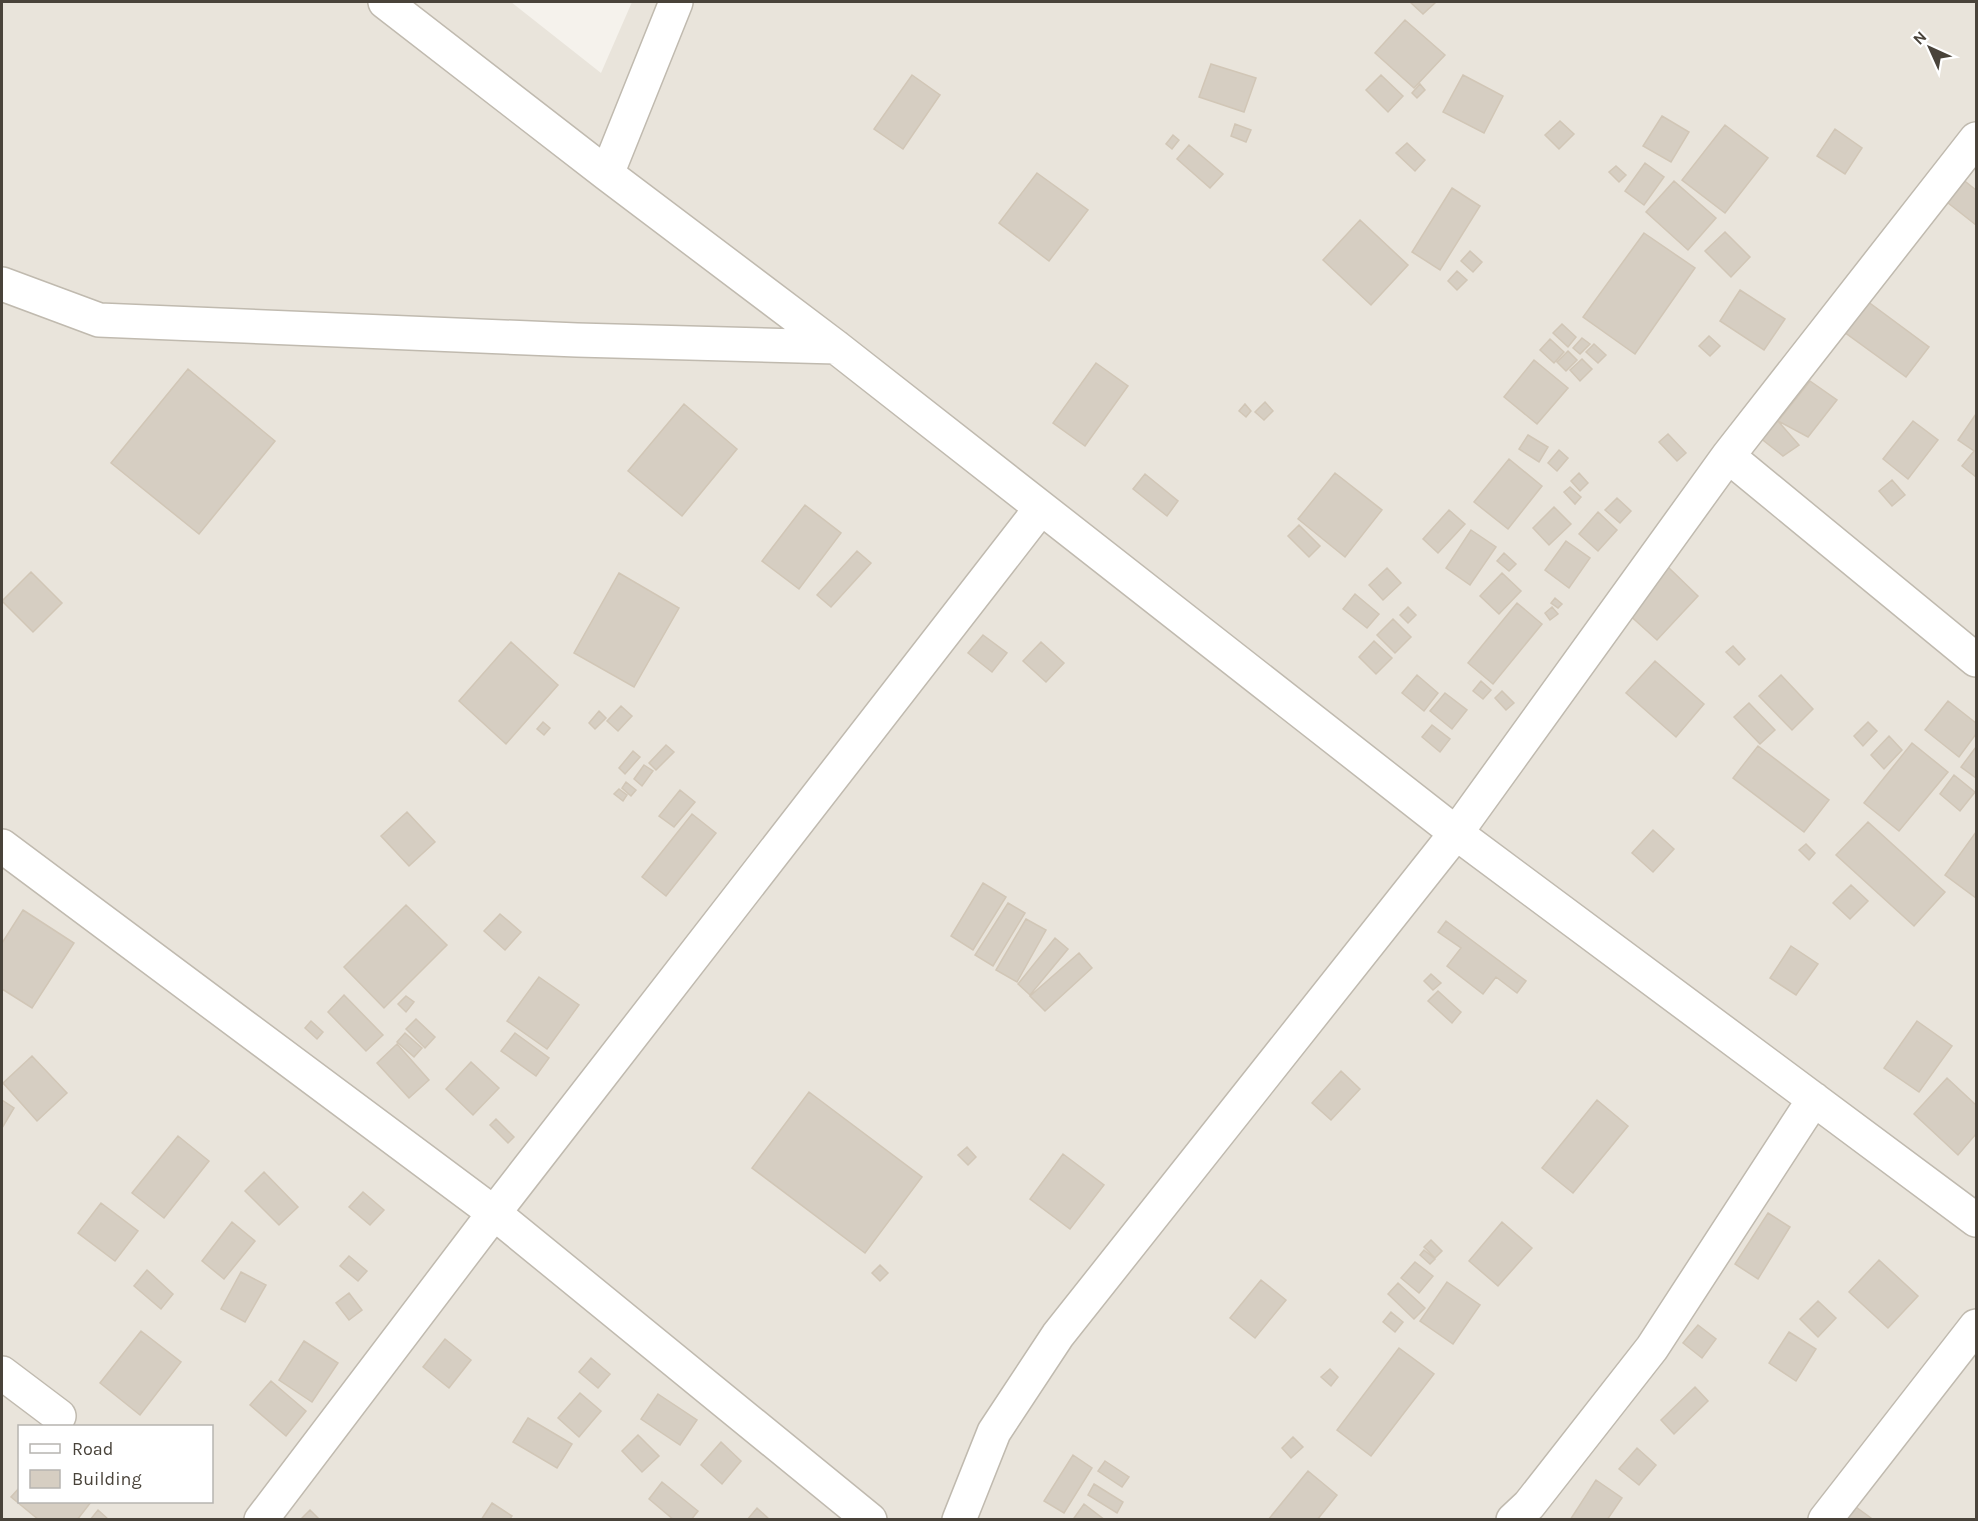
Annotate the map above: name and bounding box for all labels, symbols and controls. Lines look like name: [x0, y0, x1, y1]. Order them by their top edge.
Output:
north arrow: [1900, 18, 1960, 78]
text: N: [1909, 27, 1931, 49]
legend: [18, 1425, 213, 1503]
text: Road: [72, 1438, 113, 1460]
text: Building: [72, 1468, 142, 1490]

